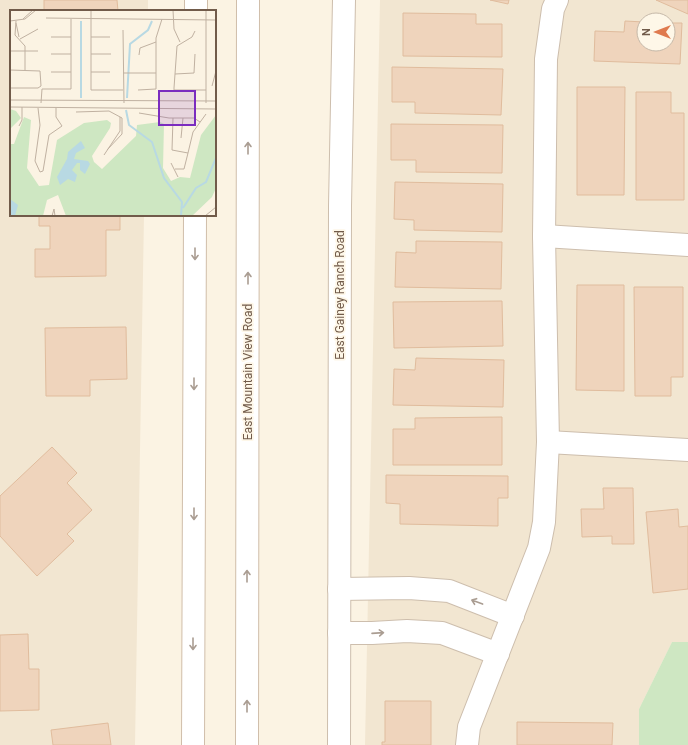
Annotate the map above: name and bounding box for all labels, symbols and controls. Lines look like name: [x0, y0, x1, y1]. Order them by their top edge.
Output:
inset map: [10, 10, 216, 216]
north arrow: [636, 12, 676, 52]
text: N: [640, 28, 653, 36]
one-way arrow: [244, 142, 252, 155]
street label: East Gainey Ranch Road: [333, 230, 347, 360]
one-way arrow: [191, 247, 199, 260]
one-way arrow: [244, 272, 252, 285]
street label: East Mountain View Road: [241, 304, 255, 440]
one-way arrow: [190, 377, 198, 390]
one-way arrow: [190, 507, 198, 520]
one-way arrow: [243, 570, 251, 583]
one-way arrow: [471, 597, 483, 605]
one-way arrow: [371, 629, 384, 636]
one-way arrow: [189, 637, 197, 650]
one-way arrow: [243, 700, 251, 713]

